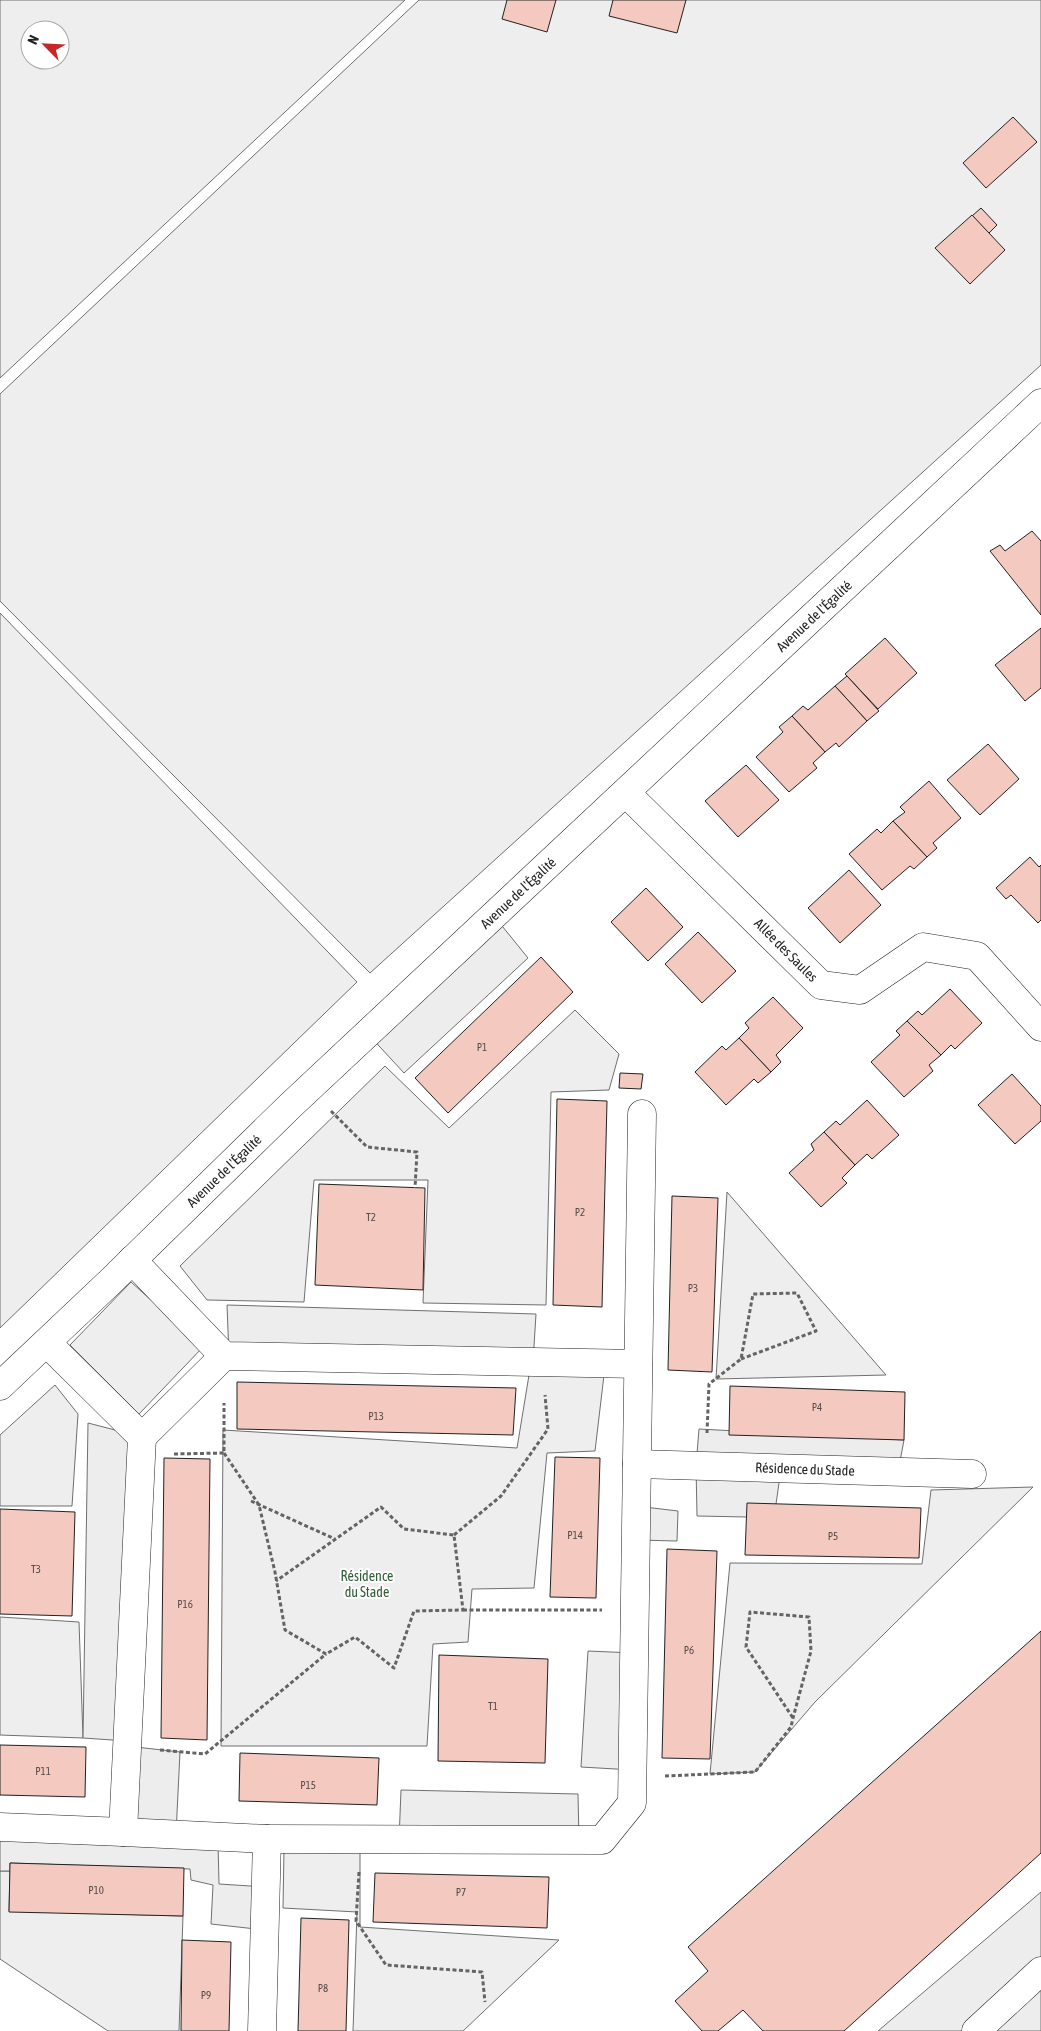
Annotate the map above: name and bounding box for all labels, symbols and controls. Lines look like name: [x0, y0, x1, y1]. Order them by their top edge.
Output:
north arrow: [20, 20, 70, 70]
text: N: [24, 33, 42, 47]
street label: Avenue de l'Égalité: [773, 577, 855, 655]
street label: Avenue de l'Égalité: [477, 854, 559, 932]
street label: Allée des Saules: [751, 915, 821, 985]
house number: P1: [477, 1041, 487, 1053]
street label: Avenue de l'Égalité: [184, 1132, 264, 1210]
house number: P2: [575, 1206, 585, 1218]
house number: T2: [366, 1211, 376, 1223]
house number: P3: [688, 1282, 698, 1294]
house number: P4: [812, 1401, 822, 1413]
house number: P13: [368, 1410, 384, 1422]
street label: Résidence du Stade: [755, 1459, 855, 1479]
house number: P14: [567, 1529, 583, 1541]
house number: P5: [828, 1530, 838, 1542]
house number: T3: [31, 1563, 41, 1575]
park label: Résidence du Stade: [341, 1568, 393, 1600]
house number: P16: [177, 1598, 193, 1610]
house number: P6: [684, 1644, 694, 1656]
house number: T1: [488, 1700, 498, 1712]
house number: P11: [35, 1765, 51, 1777]
house number: P15: [300, 1779, 316, 1791]
house number: P10: [88, 1884, 104, 1896]
house number: P7: [456, 1886, 466, 1898]
house number: P8: [318, 1982, 328, 1994]
house number: P9: [201, 1989, 211, 2001]

